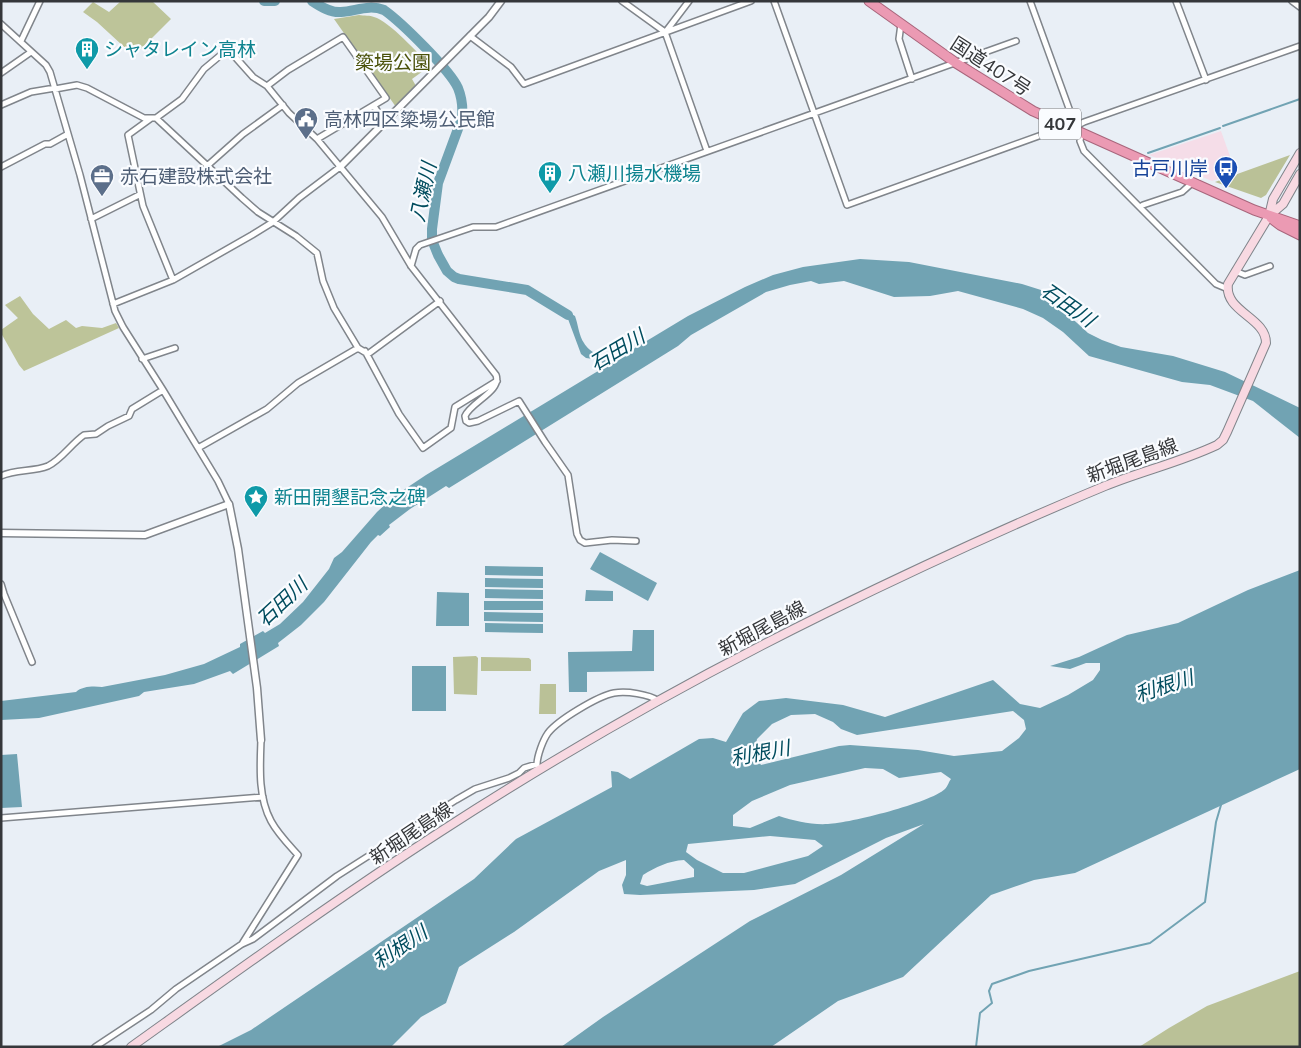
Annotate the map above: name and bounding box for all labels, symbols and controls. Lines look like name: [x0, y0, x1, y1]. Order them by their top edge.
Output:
street label: 国道407号: [946, 31, 1036, 101]
building icon: シャタレイン高林: [74, 36, 100, 70]
place label: シャタレイン高林: [104, 37, 256, 61]
park label: 簗場公園: [355, 50, 431, 74]
public building icon: 高林四区簗場公民館: [293, 106, 319, 140]
place label: 高林四区簗場公民館: [324, 107, 495, 131]
road number: 407: [1039, 108, 1081, 140]
bus stop icon: 古戸川岸: [1213, 155, 1239, 189]
place label: 古戸川岸: [1132, 156, 1208, 180]
water label: 八瀬川: [404, 158, 441, 224]
building icon: 八瀬川揚水機場: [537, 160, 563, 194]
place label: 八瀬川揚水機場: [568, 161, 701, 185]
office icon: 赤石建設株式会社: [89, 163, 115, 197]
place label: 赤石建設株式会社: [120, 164, 272, 188]
water label: 石田川: [1037, 277, 1102, 333]
water label: 石田川: [585, 322, 651, 376]
street label: 新堀尾島線: [1083, 432, 1181, 488]
place icon: 新田開墾記念之碑: [243, 484, 269, 518]
place label: 新田開墾記念之碑: [274, 485, 426, 509]
water label: 石田川: [251, 571, 314, 631]
street label: 新堀尾島線: [714, 595, 810, 661]
water label: 利根川: [1131, 664, 1198, 707]
water label: 利根川: [728, 734, 794, 771]
street label: 新堀尾島線: [365, 796, 457, 870]
water label: 利根川: [368, 918, 433, 974]

